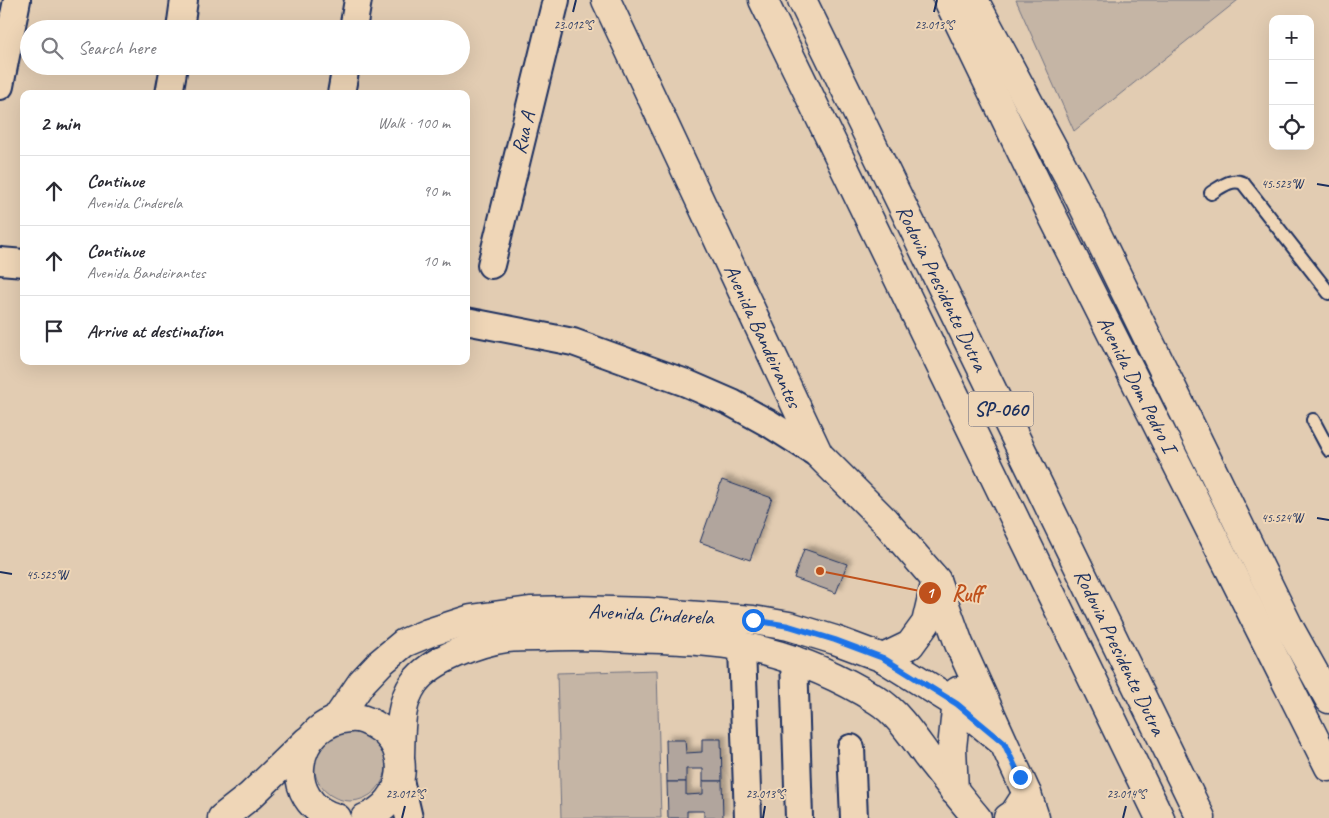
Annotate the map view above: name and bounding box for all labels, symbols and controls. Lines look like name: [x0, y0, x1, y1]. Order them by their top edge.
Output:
map controls: [1269, 15, 1314, 150]
button: +: [1269, 15, 1314, 60]
text: 23.012°S: [554, 17, 594, 33]
text: 23.013°S: [915, 17, 955, 33]
search box: [20, 20, 470, 75]
icon: search: [38, 34, 66, 62]
text: Search here: [78, 36, 155, 60]
button: −: [1269, 60, 1314, 105]
button: locate: [1269, 105, 1314, 150]
street label: Rua A: [505, 108, 541, 157]
text: 2 min: [40, 110, 80, 136]
text: Walk · 100 m: [378, 113, 450, 133]
text: Continue: [87, 169, 144, 193]
text: 45.523°W: [1261, 176, 1305, 192]
icon: ahead: [40, 177, 68, 205]
text: 90 m: [423, 181, 450, 201]
text: Avenida Cinderela: [87, 193, 182, 213]
street label: Rodovia Presidente Dutra: [891, 201, 994, 377]
text: Continue: [87, 239, 144, 263]
icon: ahead: [40, 247, 68, 275]
text: 10 m: [423, 251, 450, 271]
street label: Avenida Bandeirantes: [718, 260, 808, 413]
text: Avenida Bandeirantes: [87, 263, 205, 283]
street label: Avenida Dom Pedro I: [1092, 312, 1185, 460]
icon: arrive: [40, 317, 68, 345]
text: Arrive at destination: [87, 319, 223, 343]
road number: SP-060: [968, 392, 1034, 426]
text: 45.524°W: [1261, 510, 1305, 526]
street label: Rodovia Presidente Dutra: [1069, 565, 1172, 741]
text: 45.525°W: [26, 567, 70, 583]
callout: Ruff: [917, 575, 993, 612]
text: Ruff: [952, 580, 987, 608]
text: 1: [927, 584, 936, 603]
street label: Avenida Cinderela: [588, 598, 716, 630]
route start: [742, 609, 765, 632]
route end: [1009, 766, 1032, 789]
text: 23.012°S: [386, 786, 426, 802]
text: 23.013°S: [746, 786, 786, 802]
text: 23.014°S: [1107, 786, 1147, 802]

